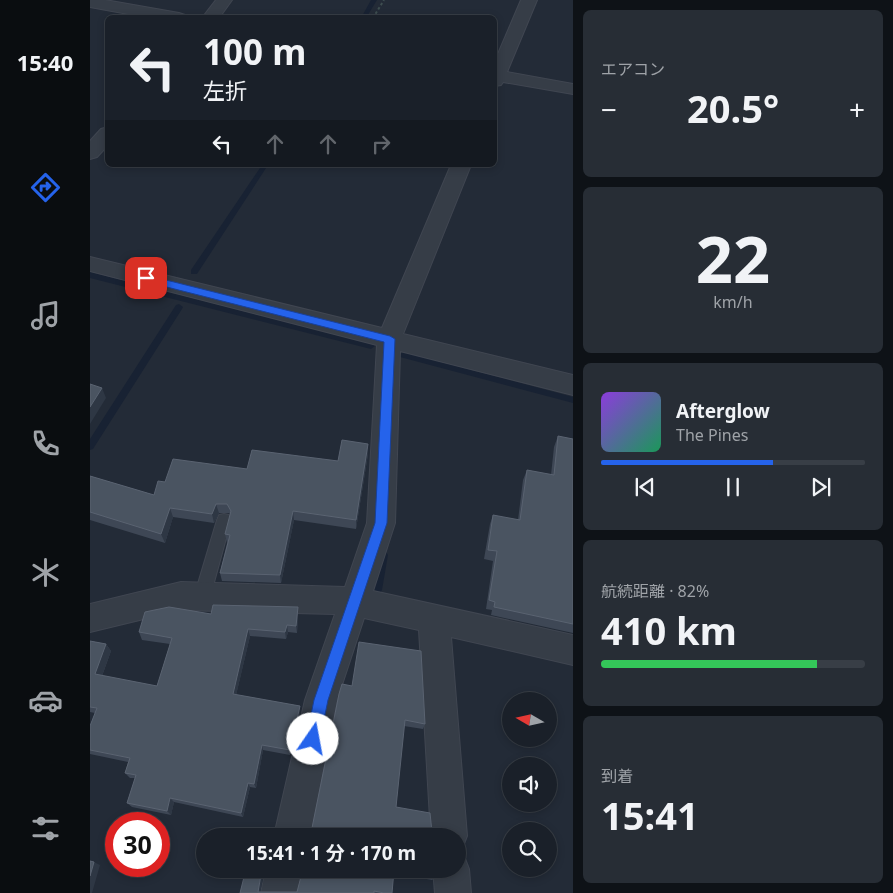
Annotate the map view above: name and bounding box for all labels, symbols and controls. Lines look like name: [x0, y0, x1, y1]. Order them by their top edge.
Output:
text: 100 m: [203, 28, 306, 75]
icon: left: [120, 35, 185, 100]
text: 15:40: [17, 47, 73, 77]
text: エアコン: [601, 58, 665, 80]
text: 左折: [203, 75, 247, 105]
text: 20.5°: [687, 82, 779, 134]
text: −: [601, 90, 617, 128]
text: +: [849, 90, 865, 128]
icon: left: [208, 130, 236, 158]
icon: ahead: [261, 130, 289, 158]
icon: ahead: [314, 130, 342, 158]
icon: right: [367, 130, 395, 158]
icon: directions: [28, 170, 63, 205]
text: 22: [696, 214, 770, 302]
pin: [125, 257, 167, 299]
icon: arrive: [132, 264, 160, 292]
text: km/h: [713, 291, 753, 313]
icon: music: [28, 298, 63, 333]
text: Afterglow: [676, 398, 770, 424]
text: The Pines: [676, 424, 748, 446]
icon: phone: [28, 426, 63, 461]
icon: previous: [631, 473, 659, 501]
icon: pause: [719, 473, 747, 501]
icon: next: [807, 473, 835, 501]
icon: climate: [28, 555, 63, 590]
text: 航続距離 · 82%: [601, 580, 709, 602]
text: 410 km: [601, 604, 737, 656]
icon: car: [28, 683, 63, 718]
north arrow: [502, 692, 558, 748]
map controls: [502, 692, 557, 877]
position arrow: [286, 712, 338, 764]
button: sound: [502, 757, 557, 812]
text: 到着: [601, 765, 633, 787]
text: 15:41: [601, 789, 699, 841]
icon: filters: [28, 811, 63, 846]
speed limit sign: 30: [105, 812, 170, 877]
button: search: [502, 822, 557, 877]
text: 15:41 · 1 分 · 170 m: [246, 840, 416, 866]

